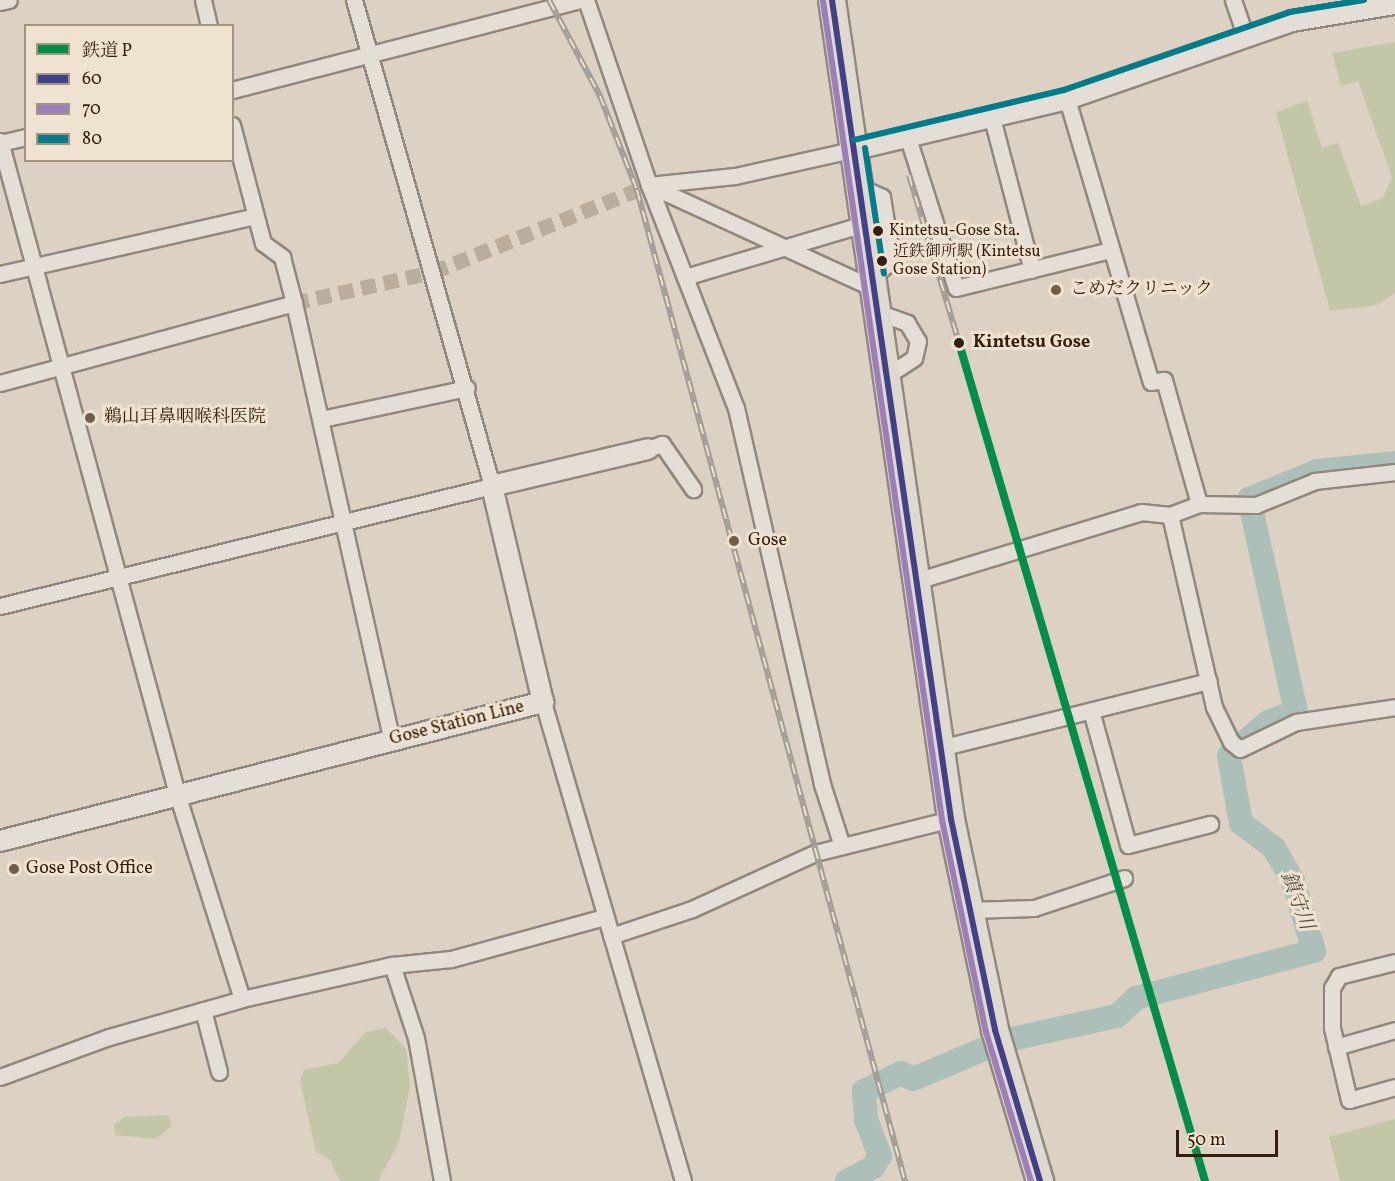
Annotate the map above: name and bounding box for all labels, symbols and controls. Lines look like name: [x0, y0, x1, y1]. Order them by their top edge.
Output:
legend: [24, 24, 234, 162]
text: 鉄道 P: [82, 39, 132, 64]
text: 60: [82, 67, 102, 92]
text: 70: [82, 97, 101, 122]
text: 80: [82, 127, 102, 152]
place label: Kintetsu-Gose Sta.: [889, 221, 1020, 241]
marker: Kintetsu-Gose Sta.: [872, 225, 884, 237]
place label: 近鉄御所駅 (Kintetsu Gose Station): [893, 242, 1041, 280]
marker: 近鉄御所駅 (Kintetsu Gose Station): [876, 255, 888, 267]
place label: こめだクリニック: [1070, 279, 1214, 301]
marker: こめだクリニック: [1047, 281, 1065, 299]
place label: Kintetsu Gose: [973, 332, 1090, 354]
marker: Kintetsu Gose: [950, 334, 968, 352]
place label: 鵜山耳鼻咽喉科医院: [104, 407, 266, 429]
marker: 鵜山耳鼻咽喉科医院: [81, 409, 99, 427]
place label: Gose: [748, 530, 787, 552]
marker: Gose: [725, 532, 743, 550]
street label: Gose Station Line: [387, 697, 527, 751]
place label: Gose Post Office: [26, 858, 153, 880]
marker: Gose Post Office: [7, 862, 21, 876]
water label: 鎮守川: [1274, 869, 1318, 933]
scale bar: [1179, 1118, 1281, 1156]
text: 50 m: [1187, 1128, 1226, 1153]

